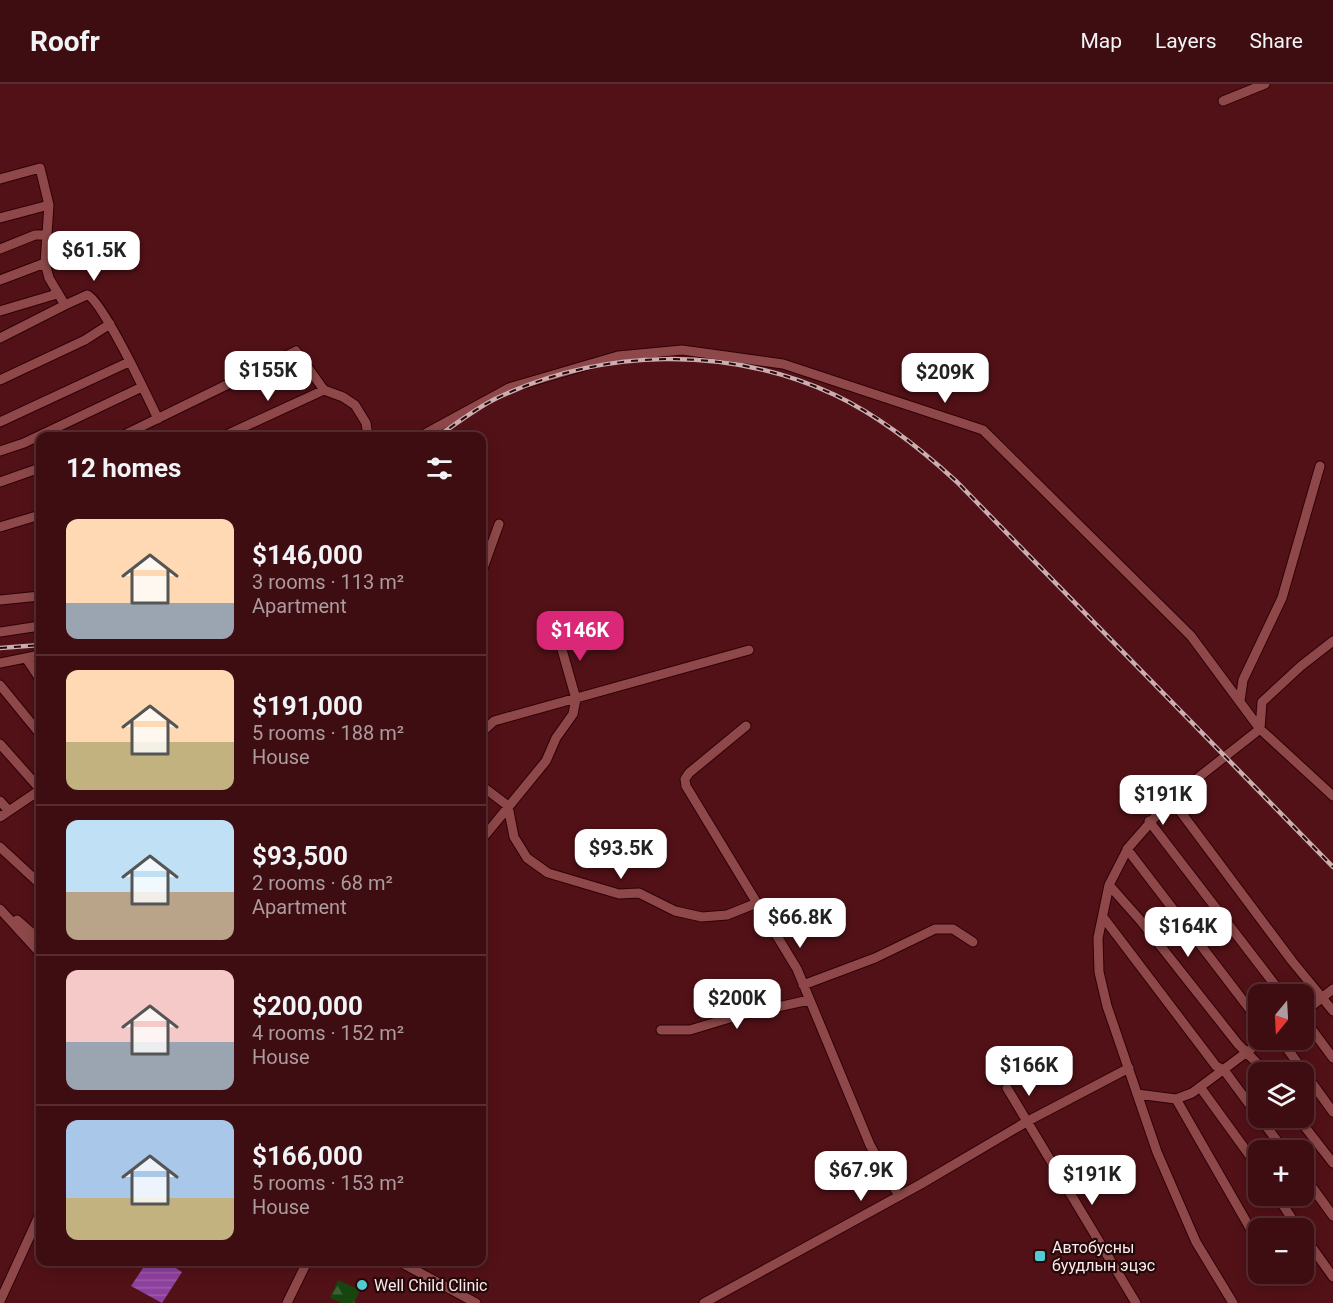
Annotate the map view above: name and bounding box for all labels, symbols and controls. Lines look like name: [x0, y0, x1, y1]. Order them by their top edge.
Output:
text: Roofr: [30, 25, 100, 58]
text: Map: [1080, 29, 1122, 53]
text: Layers: [1155, 29, 1216, 53]
text: Share: [1249, 29, 1303, 53]
pin: $61.5K: [45, 231, 143, 282]
text: $61.5K: [62, 238, 126, 262]
pin: $155K: [226, 351, 310, 402]
pin: $209K: [903, 353, 987, 404]
text: $155K: [239, 358, 297, 382]
text: $209K: [916, 360, 974, 384]
icon: filters: [423, 452, 456, 485]
text: 12 homes: [66, 453, 181, 483]
text: $146,000: [252, 540, 363, 570]
icon: home: [114, 543, 186, 615]
text: 3 rooms · 113 m²: [252, 570, 404, 594]
text: Apartment: [252, 594, 347, 618]
pin: $146K: [538, 611, 622, 662]
text: $146K: [551, 618, 609, 642]
text: $191,000: [252, 691, 363, 721]
icon: home: [114, 694, 186, 766]
text: 5 rooms · 188 m²: [252, 721, 404, 745]
text: House: [252, 745, 310, 769]
pin: $191K: [1121, 775, 1205, 826]
text: $191K: [1134, 782, 1192, 806]
pin: $93.5K: [572, 829, 670, 880]
text: $93.5K: [589, 836, 653, 860]
text: $93,500: [252, 841, 348, 871]
icon: home: [114, 844, 186, 916]
text: 2 rooms · 68 m²: [252, 871, 393, 895]
text: Apartment: [252, 895, 347, 919]
pin: $66.8K: [751, 898, 849, 949]
text: $66.8K: [768, 905, 832, 929]
pin: $164K: [1146, 907, 1230, 958]
text: $164K: [1159, 914, 1217, 938]
pin: $200K: [695, 979, 779, 1030]
north arrow: [1248, 984, 1314, 1050]
map controls: [1248, 984, 1314, 1284]
text: $200K: [708, 986, 766, 1010]
text: $200,000: [252, 991, 363, 1021]
icon: home: [114, 994, 186, 1066]
text: 4 rooms · 152 m²: [252, 1021, 404, 1045]
text: House: [252, 1045, 310, 1069]
pin: $166K: [987, 1046, 1071, 1097]
text: $166K: [1000, 1053, 1058, 1077]
button: layers: [1248, 1062, 1314, 1128]
button: +: [1248, 1140, 1314, 1206]
text: $166,000: [252, 1141, 363, 1171]
icon: home: [114, 1144, 186, 1216]
pin: $67.9K: [812, 1151, 910, 1202]
pin: $191K: [1050, 1155, 1134, 1206]
text: $67.9K: [829, 1158, 893, 1182]
text: $191K: [1063, 1162, 1121, 1186]
text: 5 rooms · 153 m²: [252, 1171, 404, 1195]
text: House: [252, 1195, 310, 1219]
button: −: [1248, 1218, 1314, 1284]
place label: Автобусны буудлын эцэс: [1052, 1238, 1155, 1275]
marker: Автобусны буудлын эцэс: [1033, 1249, 1047, 1263]
place label: Well Child Clinic: [374, 1276, 487, 1295]
marker: Well Child Clinic: [355, 1278, 369, 1292]

